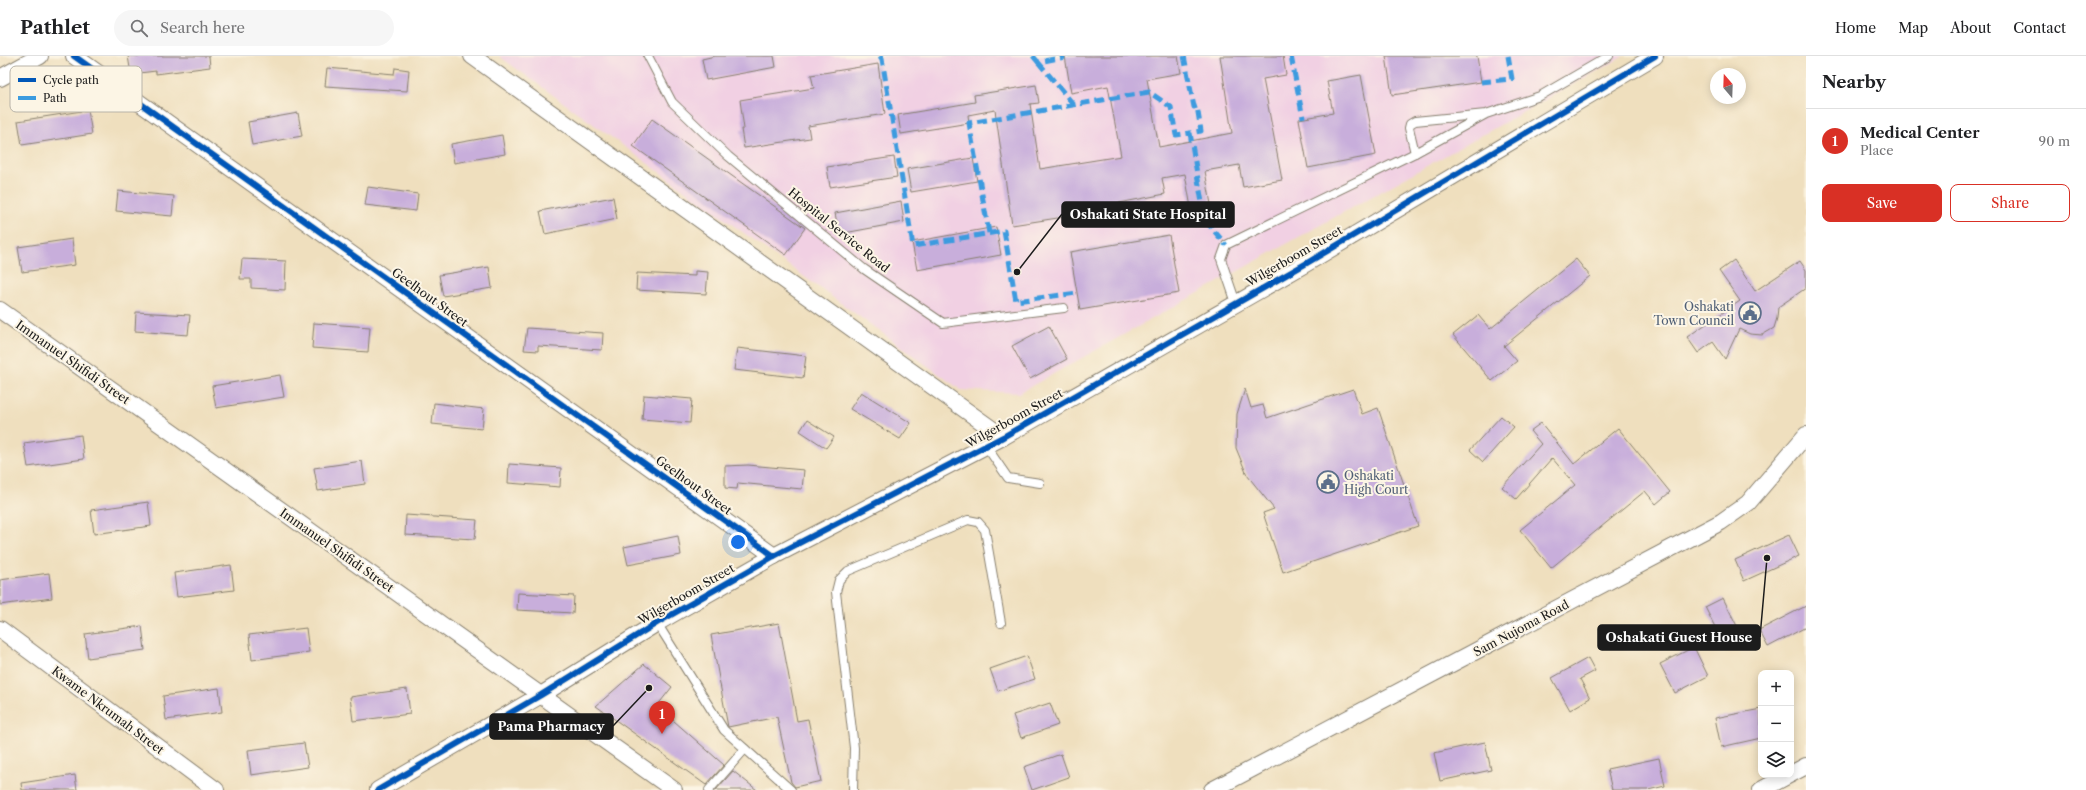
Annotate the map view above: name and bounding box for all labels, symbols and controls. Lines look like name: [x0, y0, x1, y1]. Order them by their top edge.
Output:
search box: [114, 10, 394, 46]
text: Pathlet: [20, 16, 90, 39]
icon: search: [128, 17, 150, 39]
text: Search here: [160, 18, 245, 37]
text: Home: [1835, 19, 1876, 37]
text: Map: [1898, 19, 1928, 37]
text: About: [1950, 19, 1991, 37]
text: Contact: [2013, 19, 2066, 37]
legend: [10, 66, 142, 112]
north arrow: [1710, 68, 1746, 104]
text: Nearby: [1822, 72, 1886, 92]
text: Cycle path: [43, 73, 99, 87]
text: Path: [43, 91, 67, 105]
text: Medical Center: [1860, 123, 1979, 142]
text: 1: [1832, 133, 1838, 149]
text: 90 m: [2039, 133, 2070, 149]
text: Place: [1860, 142, 1893, 158]
button: Save: [1822, 184, 1942, 222]
button: Share: [1950, 184, 2070, 222]
street label: Hospital Service Road: [785, 185, 893, 276]
callout: Oshakati State Hospital: [1062, 202, 1234, 227]
text: Oshakati State Hospital: [1070, 206, 1227, 222]
street label: Wilgerboom Street: [1242, 222, 1345, 290]
street label: Geelhout Street: [389, 264, 472, 330]
place label: Oshakati Town Council: [1653, 299, 1734, 328]
public building icon: Oshakati Town Council: [1737, 300, 1763, 326]
street label: Immanuel Shifidi Street: [13, 317, 133, 407]
street label: Wilgerboom Street: [962, 385, 1066, 451]
street label: Geelhout Street: [653, 452, 736, 518]
place label: Oshakati High Court: [1344, 468, 1409, 497]
public building icon: Oshakati High Court: [1315, 469, 1341, 495]
street label: Immanuel Shifidi Street: [277, 505, 397, 595]
your location: [728, 532, 748, 552]
street label: Wilgerboom Street: [634, 560, 737, 628]
street label: Sam Nujoma Road: [1471, 596, 1572, 659]
callout: Oshakati Guest House: [1598, 625, 1760, 650]
text: Oshakati Guest House: [1606, 629, 1753, 645]
street label: Kwame Nkrumah Street: [49, 663, 168, 758]
map controls: [1758, 670, 1794, 778]
button: +: [1758, 670, 1794, 706]
pin: 1: [649, 701, 675, 734]
button: −: [1758, 706, 1794, 742]
callout: Pama Pharmacy: [490, 714, 613, 739]
text: Pama Pharmacy: [497, 718, 606, 734]
button: layers: [1758, 742, 1794, 778]

